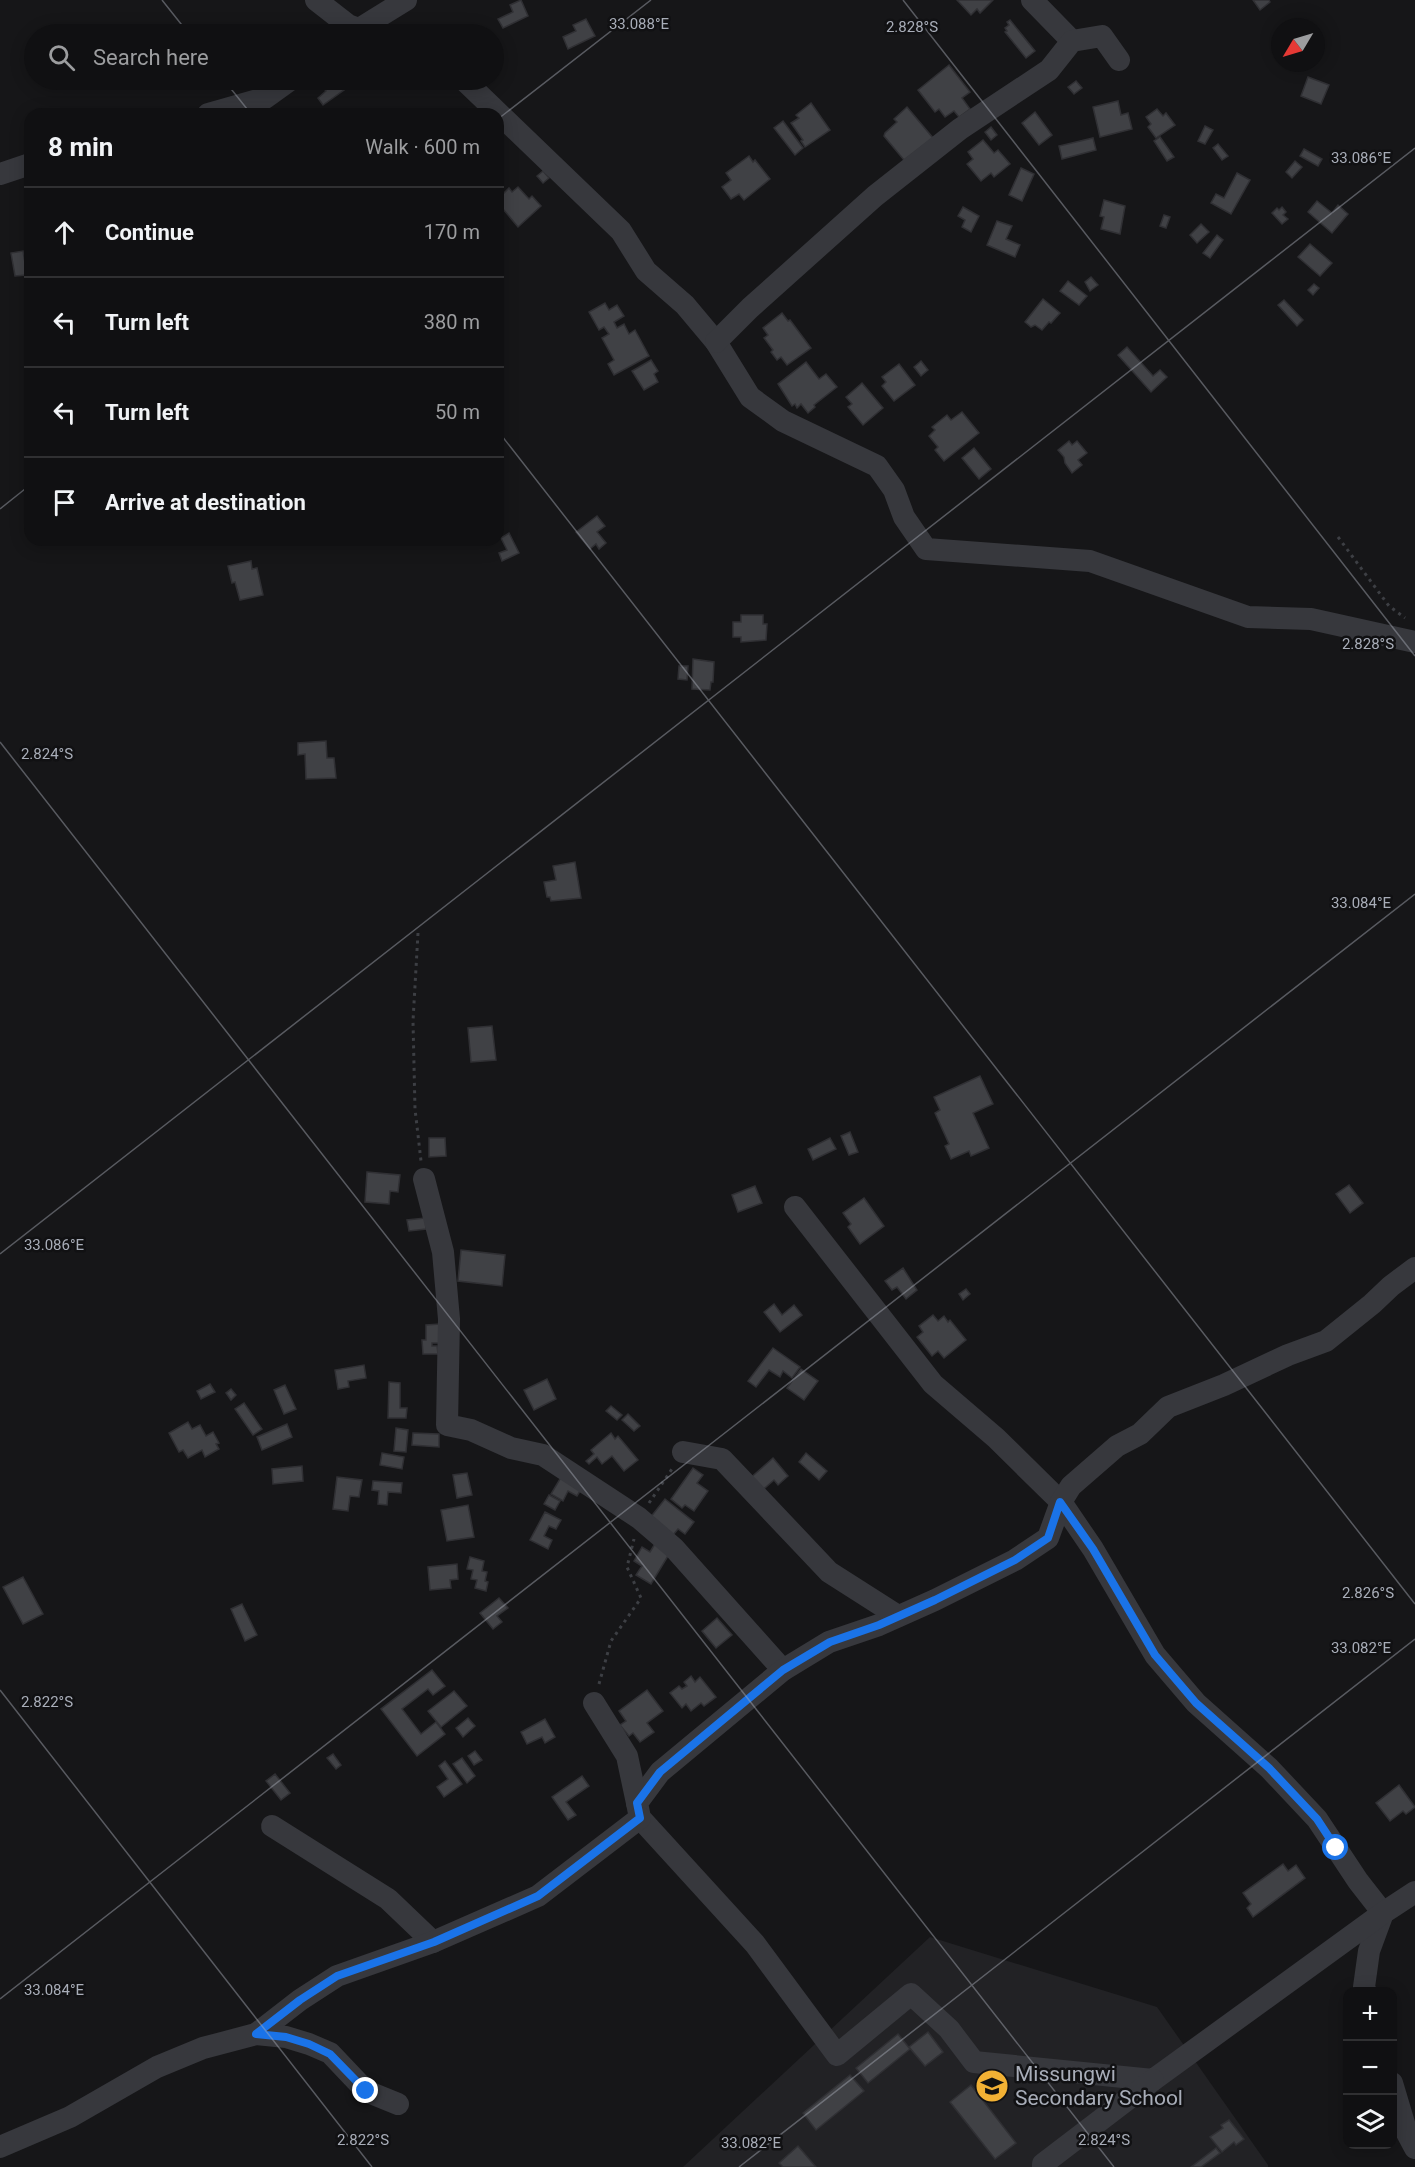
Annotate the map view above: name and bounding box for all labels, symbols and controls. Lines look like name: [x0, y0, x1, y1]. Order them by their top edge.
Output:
text: 33.088°E: [609, 15, 670, 33]
text: 2.828°S: [886, 18, 938, 36]
north arrow: [1271, 18, 1325, 72]
search box: [24, 24, 504, 90]
icon: search: [45, 41, 78, 74]
text: Search here: [93, 45, 209, 70]
text: 8 min: [48, 132, 113, 162]
text: Walk · 600 m: [365, 135, 480, 159]
text: 33.086°E: [1331, 149, 1392, 167]
icon: ahead: [48, 216, 81, 249]
text: Continue: [105, 220, 194, 245]
text: 170 m: [424, 220, 480, 244]
icon: left: [48, 306, 81, 339]
text: Turn left: [105, 310, 189, 335]
text: 380 m: [424, 310, 480, 334]
icon: left: [48, 396, 81, 429]
text: Turn left: [105, 400, 189, 425]
text: 50 m: [435, 400, 480, 424]
icon: arrive: [48, 486, 81, 519]
text: Arrive at destination: [105, 490, 306, 515]
text: 2.828°S: [1342, 635, 1394, 653]
text: 2.824°S: [21, 745, 73, 763]
text: 33.084°E: [1331, 894, 1392, 912]
text: 33.086°E: [24, 1236, 85, 1254]
text: 2.826°S: [1342, 1584, 1394, 1602]
text: 33.082°E: [1331, 1639, 1392, 1657]
text: 2.822°S: [21, 1693, 73, 1711]
route start: [1322, 1834, 1348, 1860]
text: 33.084°E: [24, 1981, 85, 1999]
map controls: [1343, 1987, 1397, 2149]
button: +: [1343, 1987, 1397, 2041]
button: −: [1343, 2041, 1397, 2095]
place label: Missungwi Secondary School: [1015, 2062, 1183, 2110]
school or university icon: Missungwi Secondary School: [974, 2068, 1010, 2104]
route end: [352, 2077, 378, 2103]
button: layers: [1343, 2095, 1397, 2149]
text: 2.822°S: [337, 2131, 389, 2149]
text: 2.824°S: [1078, 2131, 1130, 2149]
text: 33.082°E: [721, 2134, 782, 2152]

